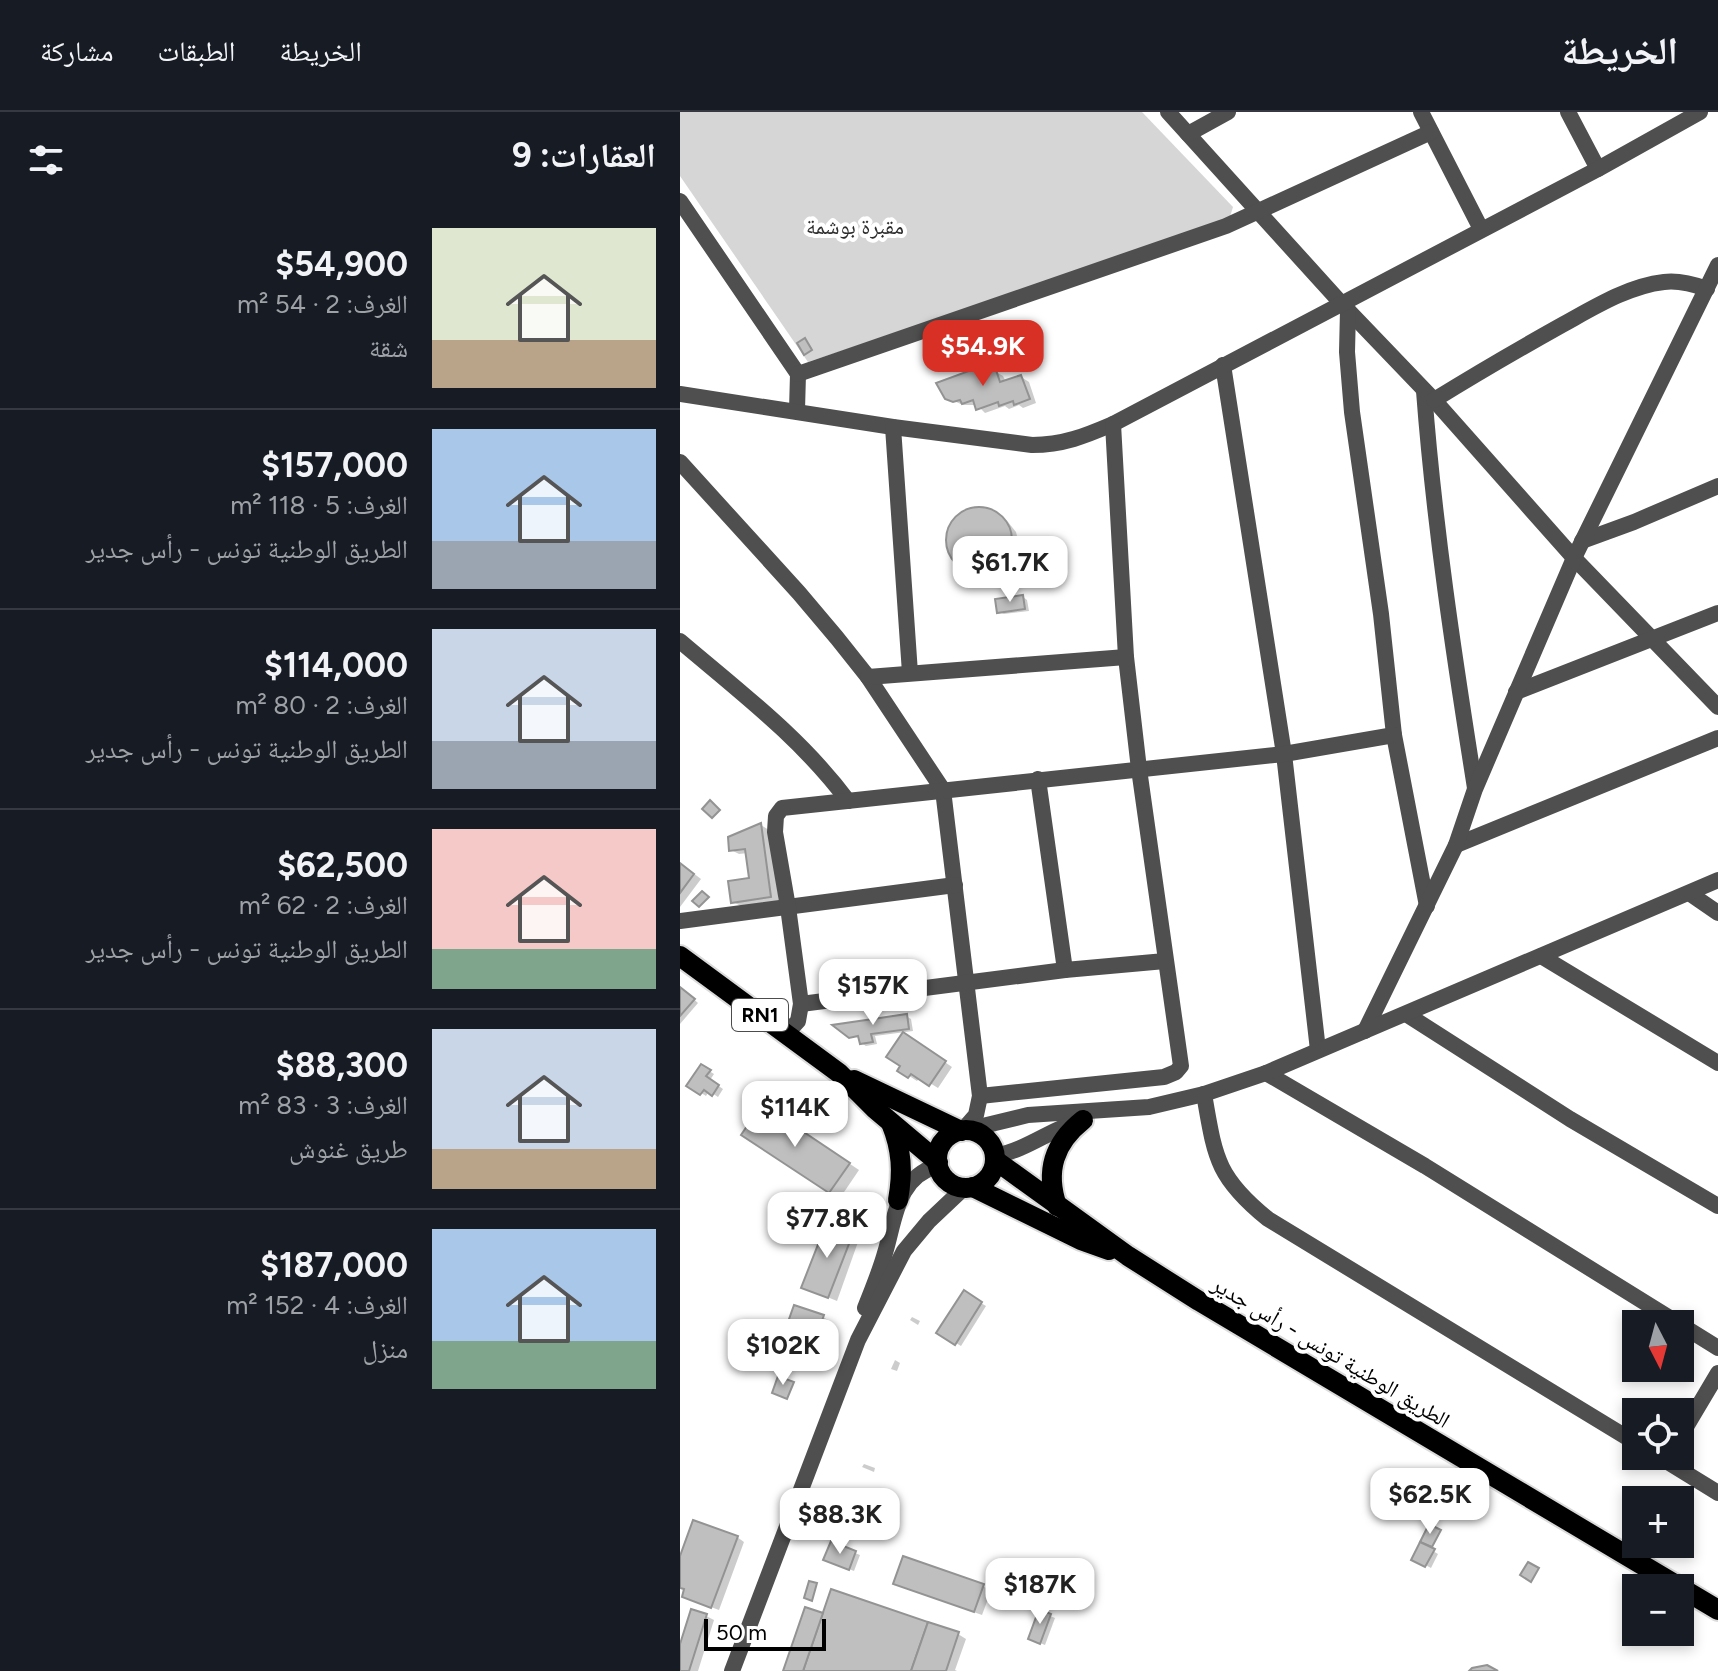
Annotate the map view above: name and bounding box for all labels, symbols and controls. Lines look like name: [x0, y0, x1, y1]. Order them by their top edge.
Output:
text: الخريطة: [1561, 28, 1678, 74]
text: مشاركة: [40, 34, 114, 68]
text: الطبقات: [158, 34, 235, 68]
text: الخريطة: [279, 34, 362, 68]
text: العقارات: 9: [512, 135, 656, 176]
icon: filters: [24, 138, 68, 182]
park label: مقبرة بوشمة: [806, 213, 904, 240]
text: $54,900: [275, 244, 408, 285]
icon: home: [496, 260, 592, 356]
text: الغرف: 2 · 54 m²: [237, 288, 408, 320]
pin: $54.9K: [918, 320, 1048, 388]
text: $54.9K: [941, 330, 1025, 362]
text: شقة: [369, 332, 408, 364]
text: $157,000: [261, 445, 408, 486]
icon: home: [496, 461, 592, 557]
text: الغرف: 5 · 118 m²: [230, 489, 408, 521]
text: الطريق الوطنية تونس - رأس جدير: [86, 533, 408, 565]
pin: $61.7K: [945, 536, 1075, 604]
text: $61.7K: [971, 546, 1049, 578]
text: $114,000: [264, 645, 408, 686]
icon: home: [496, 661, 592, 757]
text: الغرف: 2 · 80 m²: [235, 689, 408, 721]
text: الطريق الوطنية تونس - رأس جدير: [86, 733, 408, 765]
text: $62,500: [277, 845, 408, 886]
icon: home: [496, 861, 592, 957]
text: الغرف: 2 · 62 m²: [239, 889, 408, 921]
text: الطريق الوطنية تونس - رأس جدير: [86, 933, 408, 965]
pin: $157K: [817, 959, 929, 1027]
text: $157K: [837, 969, 909, 1001]
road number: RN1: [732, 999, 788, 1031]
text: $88,300: [276, 1045, 408, 1086]
icon: home: [496, 1061, 592, 1157]
pin: $114K: [739, 1081, 851, 1149]
text: الغرف: 3 · 83 m²: [238, 1089, 408, 1121]
text: $114K: [760, 1091, 830, 1123]
text: طريق غنوش: [289, 1133, 408, 1165]
pin: $77.8K: [762, 1192, 892, 1260]
text: $77.8K: [786, 1202, 869, 1234]
text: $187,000: [260, 1245, 408, 1286]
icon: home: [496, 1261, 592, 1357]
street label: الطريق الوطنية تونس - رأس جدير: [1206, 1270, 1455, 1434]
text: الغرف: 4 · 152 m²: [226, 1289, 408, 1321]
north arrow: [1622, 1310, 1694, 1382]
map controls: [1622, 1310, 1694, 1646]
pin: $102K: [727, 1319, 839, 1387]
text: $102K: [746, 1329, 820, 1361]
text: منزل: [363, 1333, 408, 1365]
button: locate: [1622, 1398, 1694, 1470]
pin: $62.5K: [1365, 1468, 1495, 1536]
text: $62.5K: [1388, 1478, 1472, 1510]
button: +: [1622, 1486, 1694, 1558]
pin: $88.3K: [775, 1488, 905, 1556]
text: $88.3K: [798, 1498, 882, 1530]
pin: $187K: [984, 1558, 1096, 1626]
text: $187K: [1003, 1568, 1077, 1600]
button: −: [1622, 1574, 1694, 1646]
scale bar: [704, 1615, 826, 1651]
text: 50 m: [716, 1619, 767, 1646]

